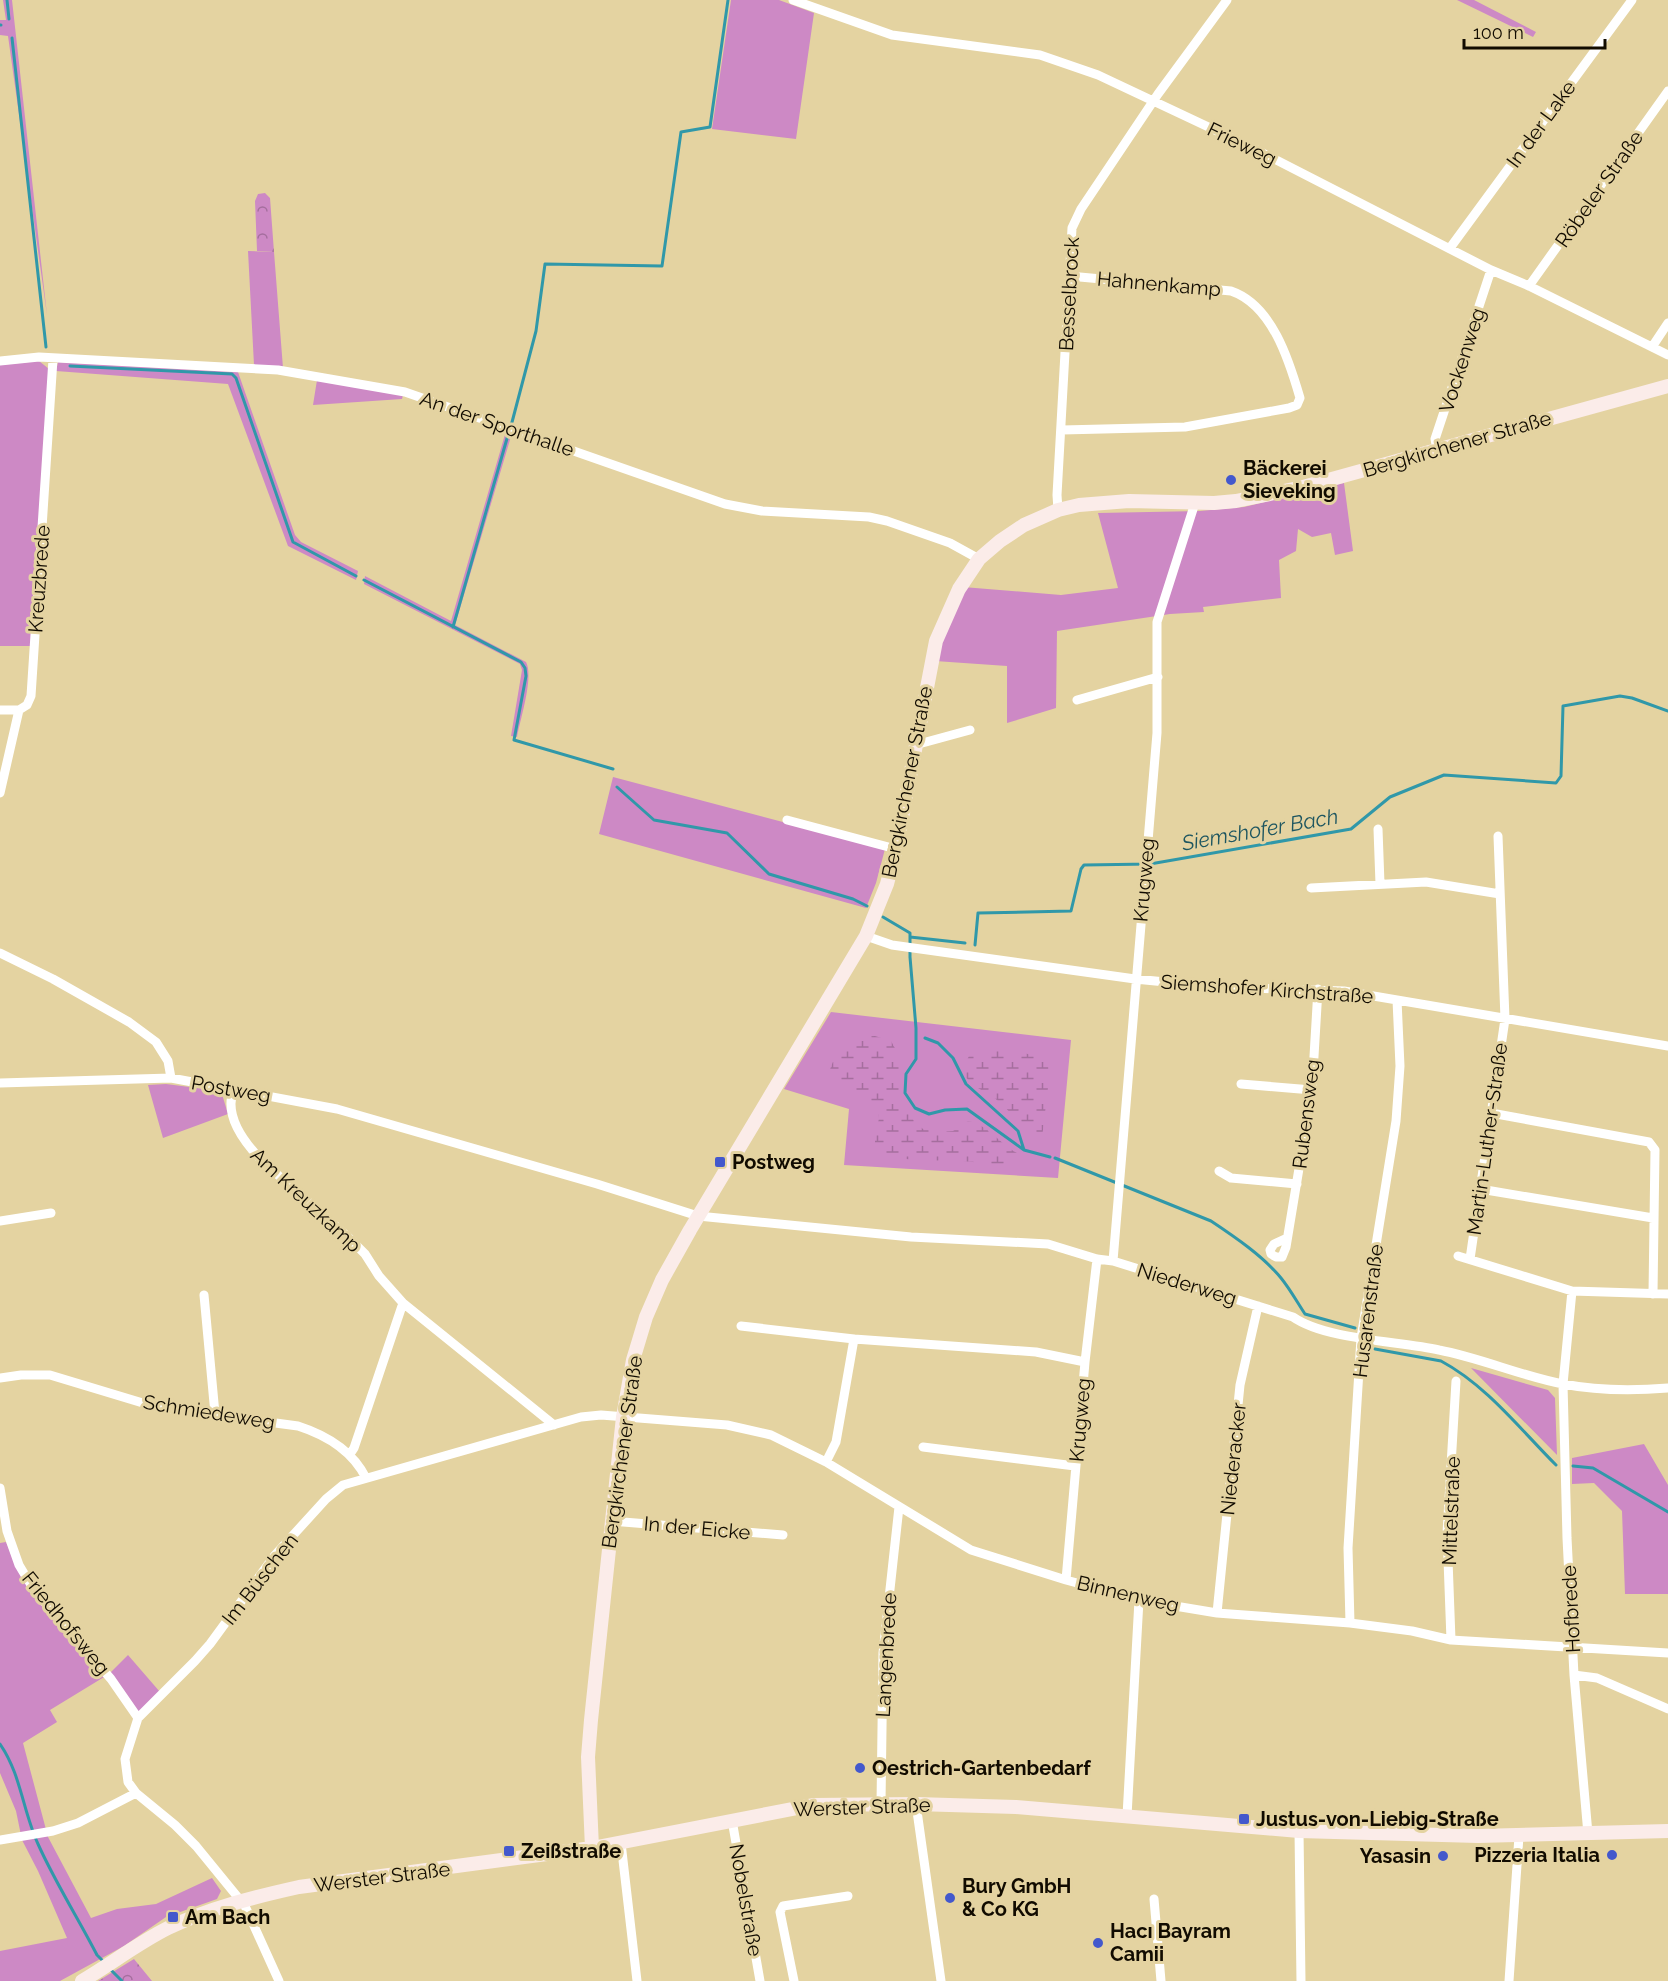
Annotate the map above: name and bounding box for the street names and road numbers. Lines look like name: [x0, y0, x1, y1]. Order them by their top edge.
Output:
street label: In der Lake: [1501, 76, 1581, 172]
street label: Frieweg: [1204, 117, 1280, 171]
street label: Röbeler Straße: [1550, 126, 1648, 252]
street label: Besselbrock: [1054, 236, 1084, 352]
street label: Hahnenkamp: [1096, 267, 1222, 301]
street label: Vockenweg: [1434, 305, 1490, 415]
street label: An der Sporthalle: [417, 386, 577, 462]
street label: Bergkirchener Straße: [1360, 406, 1554, 482]
street label: Kreuzbrede: [23, 524, 55, 634]
street label: Bergkirchener Straße: [877, 684, 937, 880]
street label: Krugweg: [1128, 837, 1160, 923]
street label: Siemshofer Kirchstraße: [1160, 970, 1374, 1008]
street label: Martin-Luther-Straße: [1462, 1041, 1512, 1237]
street label: Rubensweg: [1287, 1058, 1325, 1170]
street label: Postweg: [189, 1070, 273, 1108]
street label: Am Kreuzkamp: [246, 1143, 366, 1257]
street label: Husarenstraße: [1348, 1243, 1388, 1379]
street label: Niederweg: [1134, 1258, 1240, 1310]
street label: Bergkirchener Straße: [597, 1354, 647, 1550]
street label: Krugweg: [1064, 1377, 1096, 1463]
street label: Schmiedeweg: [141, 1390, 277, 1434]
street label: Niederacker: [1215, 1401, 1251, 1517]
street label: Mittelstraße: [1437, 1456, 1465, 1566]
street label: In der Eicke: [643, 1511, 752, 1545]
street label: Im Büschen: [217, 1529, 303, 1629]
street label: Hofbrede: [1557, 1564, 1585, 1654]
street label: Friedhofsweg: [17, 1566, 115, 1680]
street label: Binnenweg: [1075, 1571, 1181, 1617]
street label: Langenbrede: [871, 1592, 901, 1718]
street label: Werster Straße: [793, 1793, 931, 1821]
street label: Nobelstraße: [724, 1842, 768, 1958]
street label: Werster Straße: [312, 1857, 452, 1897]

